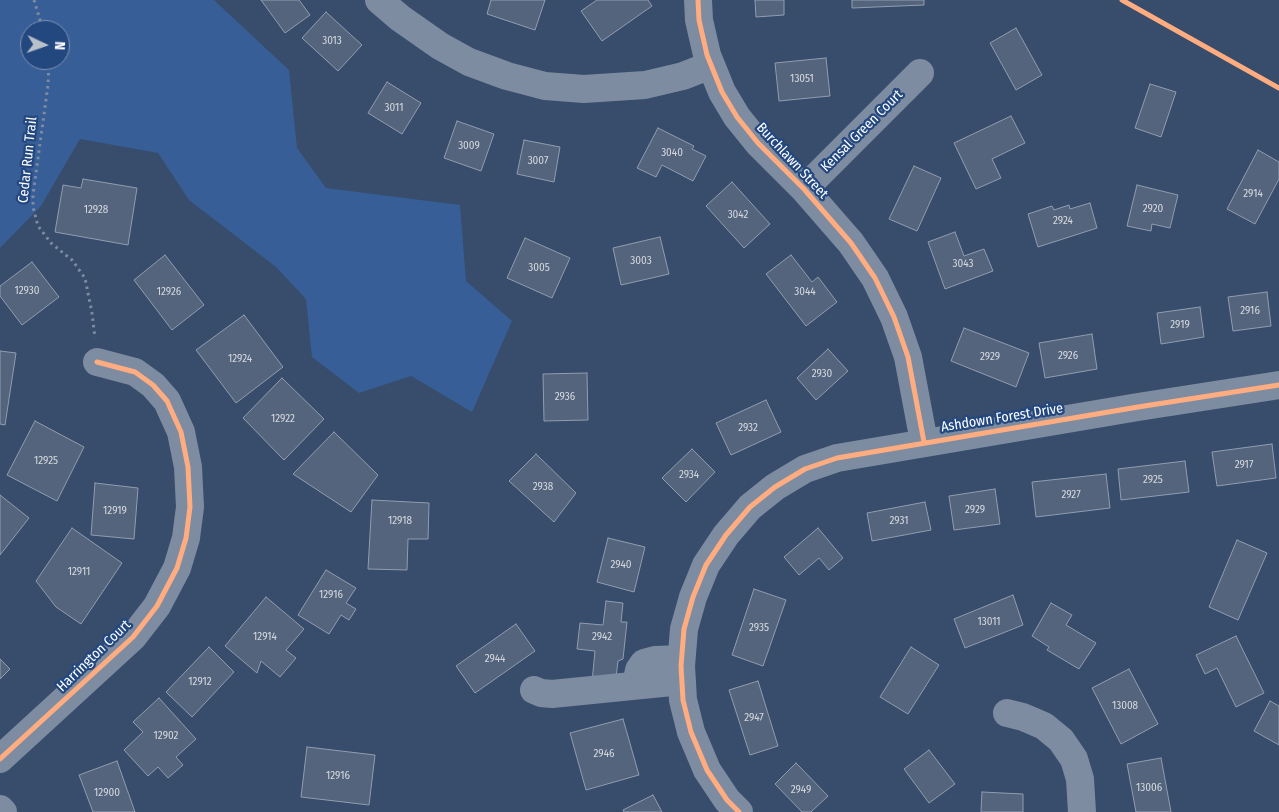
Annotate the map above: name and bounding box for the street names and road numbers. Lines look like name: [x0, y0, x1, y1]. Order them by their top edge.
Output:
street label: Kensal Green Court: [817, 86, 907, 176]
street label: Cedar Run Trail: [15, 116, 41, 204]
street label: Burchlawn Street: [753, 120, 831, 202]
street label: Ashdown Forest Drive: [940, 400, 1064, 436]
street label: Harrington Court: [54, 617, 134, 695]

